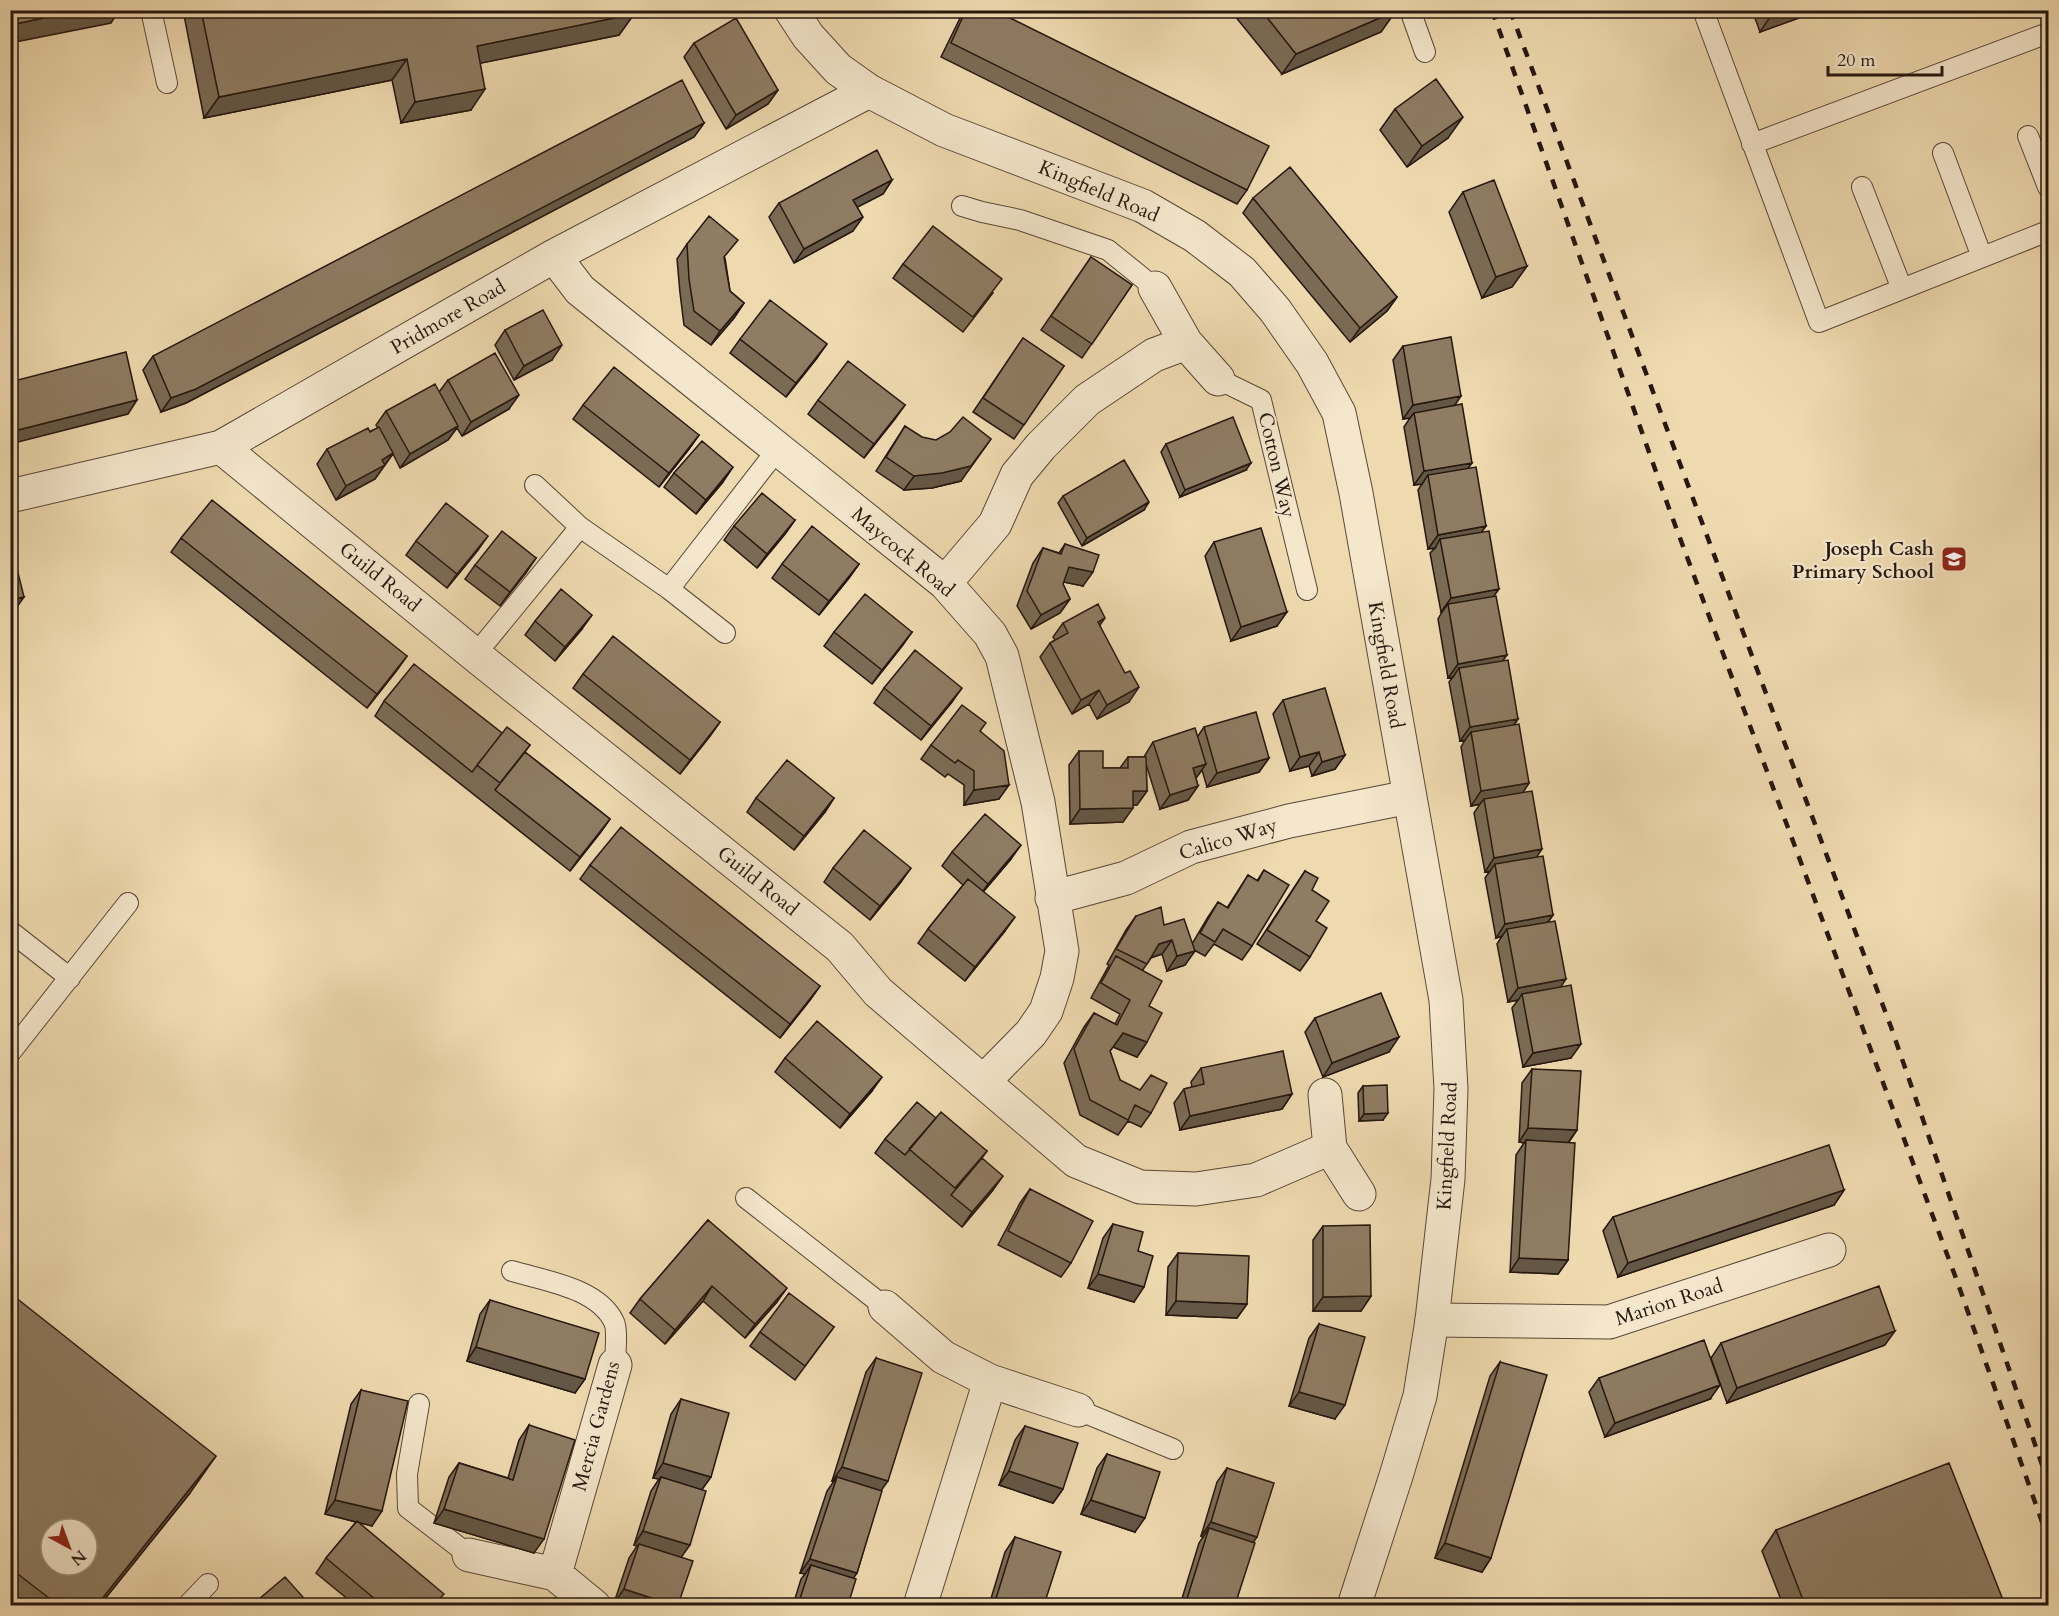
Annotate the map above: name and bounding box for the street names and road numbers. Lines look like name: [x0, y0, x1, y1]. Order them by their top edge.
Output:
street label: Kingfield Road: [1035, 153, 1164, 229]
street label: Pridmore Road: [385, 273, 511, 361]
street label: Cotton Way: [1252, 410, 1302, 521]
street label: Maycock Road: [846, 501, 961, 603]
street label: Guild Road: [334, 536, 427, 618]
street label: Kingfield Road: [1362, 599, 1411, 731]
street label: Calico Way: [1176, 811, 1281, 867]
street label: Guild Road: [712, 840, 805, 922]
street label: Kingfield Road: [1430, 1081, 1464, 1211]
street label: Marion Road: [1612, 1272, 1727, 1332]
street label: Mercia Gardens: [566, 1358, 626, 1494]

